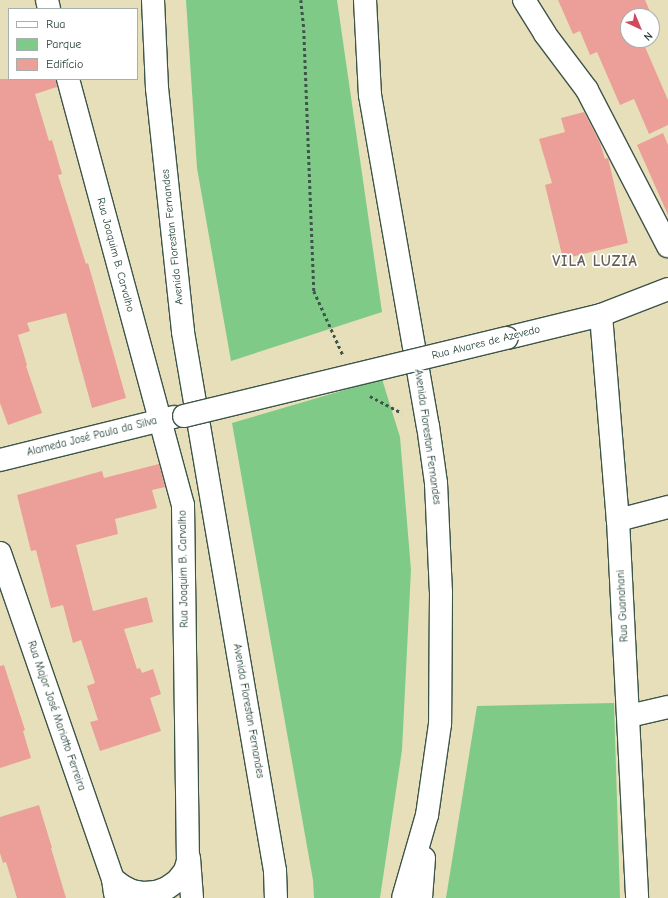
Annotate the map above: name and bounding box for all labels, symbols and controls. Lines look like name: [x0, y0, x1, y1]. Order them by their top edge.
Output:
legend: [8, 8, 138, 80]
north arrow: [620, 8, 660, 48]
text: Rua: [46, 17, 65, 31]
text: N: [641, 29, 655, 43]
text: Parque: [46, 37, 81, 51]
text: Edifício: [46, 57, 83, 71]
street label: Avenida Florestan Fernandes: [159, 168, 187, 306]
street label: Rua Joaquim B. Carvalho: [93, 196, 137, 314]
district label: VILA LUZIA: [552, 253, 638, 271]
street label: Rua Alvares de Azevedo: [430, 323, 542, 363]
street label: Avenida Florestan Fernandes: [411, 369, 443, 505]
street label: Alameda José Paula da Silva: [26, 414, 158, 460]
street label: Rua Joaquim B. Carvalho: [176, 510, 192, 628]
street label: Rua Guanahani: [615, 569, 631, 643]
street label: Rua Major José Mariotto Ferreira: [24, 639, 88, 793]
street label: Avenida Florestan Fernandes: [230, 643, 266, 779]

